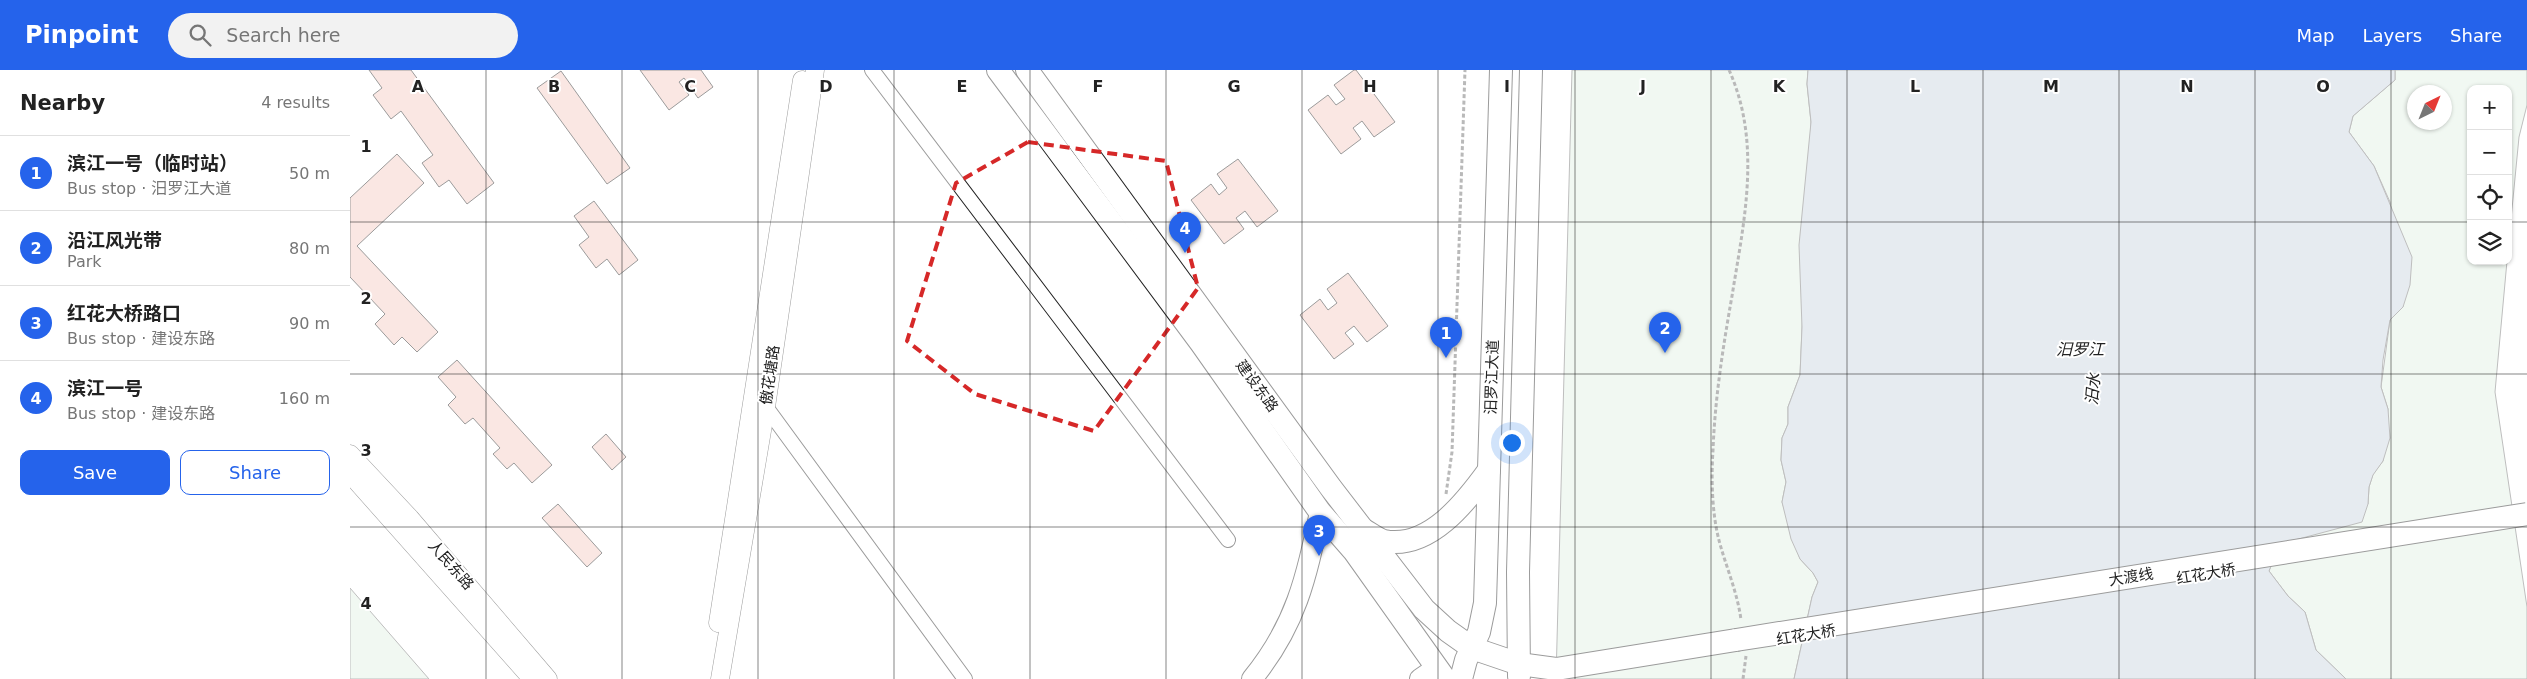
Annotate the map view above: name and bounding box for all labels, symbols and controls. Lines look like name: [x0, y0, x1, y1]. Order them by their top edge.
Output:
search box: [168, 13, 518, 58]
text: Pinpoint: [25, 21, 138, 49]
icon: search: [186, 21, 214, 49]
text: Search here: [226, 24, 341, 46]
text: Map: [2296, 25, 2334, 46]
text: Layers: [2362, 25, 2422, 46]
text: Share: [2450, 25, 2502, 46]
text: A: [412, 77, 425, 96]
text: B: [548, 77, 560, 96]
text: C: [684, 77, 696, 96]
text: D: [819, 77, 833, 96]
text: E: [957, 77, 967, 96]
text: F: [1093, 77, 1103, 96]
text: G: [1227, 77, 1241, 96]
text: H: [1363, 77, 1377, 96]
text: I: [1504, 77, 1510, 96]
text: J: [1639, 77, 1646, 96]
text: K: [1773, 77, 1786, 96]
text: L: [1910, 77, 1920, 96]
text: M: [2043, 77, 2059, 96]
text: N: [2180, 77, 2194, 96]
text: O: [2316, 77, 2330, 96]
north arrow: [2407, 85, 2452, 130]
map controls: [2467, 85, 2512, 265]
button: +: [2467, 85, 2512, 130]
text: Nearby: [20, 91, 105, 115]
text: 4 results: [261, 93, 330, 112]
button: −: [2467, 130, 2512, 175]
text: 1: [360, 137, 372, 156]
text: 滨江一号（临时站）: [67, 152, 238, 174]
text: 1: [30, 164, 42, 183]
text: 50 m: [289, 164, 330, 183]
button: locate: [2467, 175, 2512, 220]
text: Bus stop · 汨罗江大道: [67, 179, 231, 198]
pin: 4: [1169, 212, 1201, 253]
button: layers: [2467, 220, 2512, 265]
text: 沿江风光带: [67, 229, 162, 251]
text: 2: [30, 239, 42, 258]
text: 80 m: [289, 239, 330, 258]
text: Park: [67, 252, 102, 271]
text: 2: [360, 289, 372, 308]
text: 红花大桥路口: [67, 302, 181, 324]
pin: 2: [1649, 312, 1681, 353]
text: 3: [30, 314, 42, 333]
text: 90 m: [289, 314, 330, 333]
pin: 1: [1430, 317, 1462, 358]
text: Bus stop · 建设东路: [67, 329, 215, 348]
street label: 汨罗江大道: [1482, 339, 1502, 415]
water label: 汨罗江: [2056, 340, 2106, 359]
street label: 傲花塘路: [757, 344, 783, 406]
street label: 建设东路: [1232, 356, 1282, 416]
water label: 汨水: [2082, 371, 2104, 406]
text: 滨江一号: [67, 377, 143, 399]
text: 4: [30, 389, 42, 408]
text: 160 m: [279, 389, 330, 408]
text: Bus stop · 建设东路: [67, 404, 215, 423]
your location: [1499, 430, 1525, 456]
text: 3: [360, 441, 372, 460]
button: Save: [20, 450, 170, 495]
button: Share: [180, 450, 330, 495]
pin: 3: [1303, 515, 1335, 556]
street label: 人民东路: [425, 536, 477, 594]
street label: 红花大桥: [2175, 560, 2237, 588]
street label: 大渡线: [2107, 565, 2155, 589]
text: 4: [360, 594, 372, 613]
street label: 红花大桥: [1775, 621, 1837, 649]

